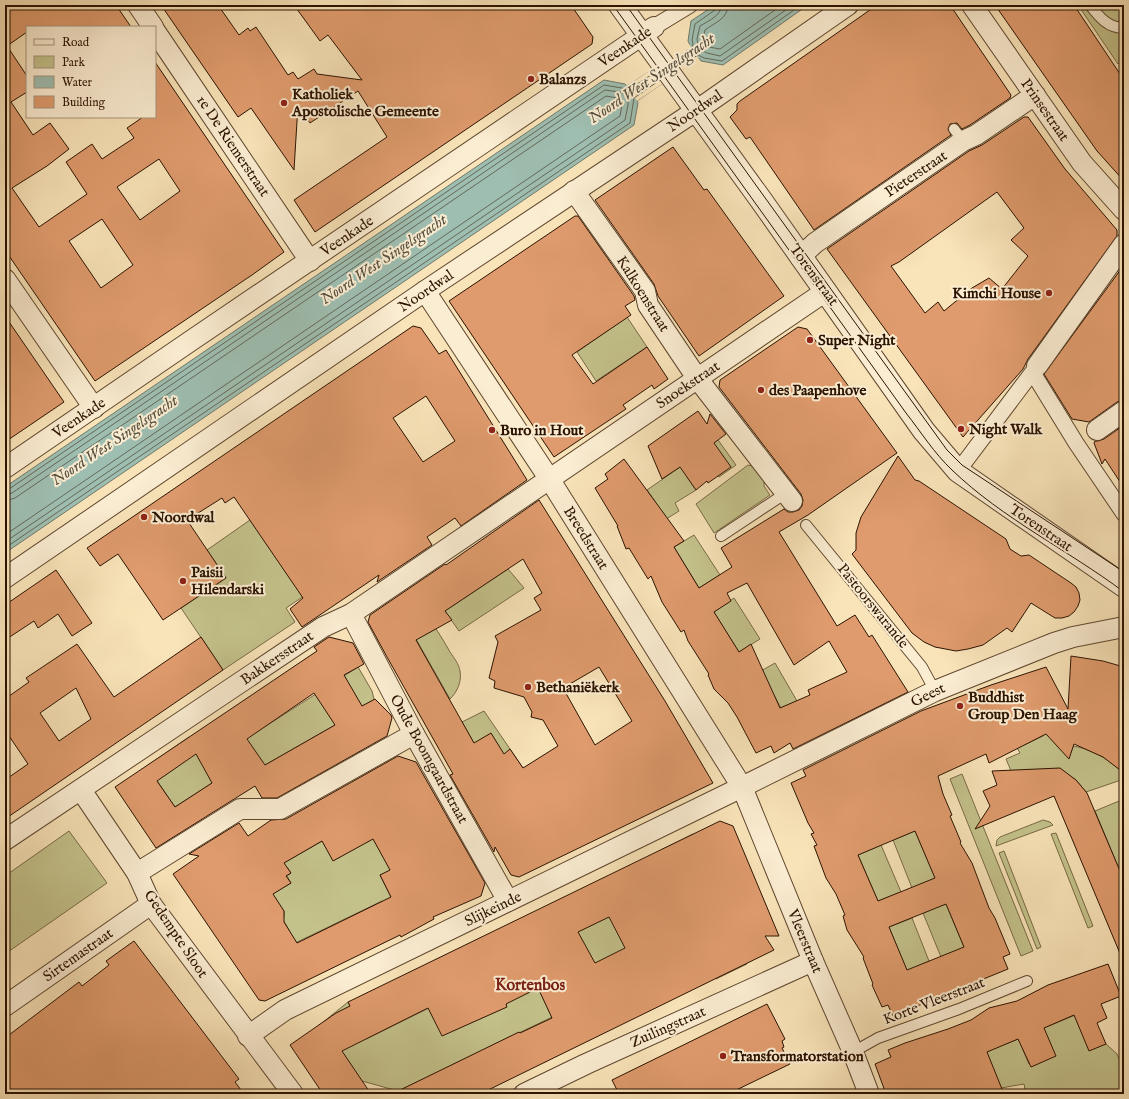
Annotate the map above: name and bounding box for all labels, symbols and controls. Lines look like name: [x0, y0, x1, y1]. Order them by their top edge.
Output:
street label: Veenkade: [594, 22, 655, 72]
legend: [26, 26, 156, 118]
water label: Noord West Singelsgracht: [585, 29, 720, 129]
text: Road: [62, 35, 90, 50]
text: Park: [62, 55, 85, 70]
place label: Balanzs: [539, 70, 587, 89]
marker: Balanzs: [526, 74, 536, 84]
text: Water: [62, 75, 93, 90]
street label: Prinsestraat: [1016, 75, 1074, 145]
place label: Katholiek Apostolische Gemeente: [291, 85, 439, 121]
street label: Noordwal: [664, 85, 727, 136]
street label: 1e De Riemerstraat: [192, 92, 274, 200]
text: Building: [62, 95, 106, 110]
marker: Katholiek Apostolische Gemeente: [279, 98, 289, 108]
street label: Pieterstraat: [881, 146, 951, 202]
water label: Noord West Singelsgracht: [317, 210, 452, 310]
street label: Veenkade: [316, 211, 377, 261]
street label: Torenstraat: [785, 240, 843, 310]
street label: Kalkoenstraat: [612, 252, 674, 336]
street label: Noordwal: [395, 265, 458, 316]
place label: Kimchi House: [952, 284, 1041, 303]
marker: Kimchi House: [1044, 288, 1054, 298]
place label: Super Night: [818, 331, 896, 350]
marker: Super Night: [805, 335, 815, 345]
street label: Snoekstraat: [653, 357, 723, 413]
place label: des Paapenhove: [769, 381, 866, 400]
marker: des Paapenhove: [756, 385, 766, 395]
water label: Noord West Singelsgracht: [48, 391, 183, 491]
street label: Veenkade: [48, 393, 109, 443]
place label: Night Walk: [968, 420, 1043, 439]
place label: Buro in Hout: [500, 421, 584, 440]
marker: Night Walk: [956, 424, 966, 434]
marker: Buro in Hout: [487, 425, 497, 435]
street label: Torenstraat: [1006, 500, 1076, 556]
street label: Breedstraat: [559, 503, 613, 573]
place label: Noordwal: [151, 508, 215, 527]
marker: Noordwal: [139, 512, 149, 522]
street label: Pastoorswarande: [833, 560, 913, 652]
place label: Paisii Hilendarski: [191, 563, 264, 599]
marker: Paisii Hilendarski: [178, 576, 188, 586]
street label: Bakkersstraat: [237, 627, 317, 689]
place label: Bethaniëkerk: [536, 678, 621, 697]
street label: Geest: [908, 679, 948, 711]
marker: Bethaniëkerk: [523, 682, 533, 692]
place label: Buddhist Group Den Haag: [968, 688, 1078, 724]
street label: Oude Boomgaardstraat: [386, 691, 472, 827]
marker: Buddhist Group Den Haag: [955, 701, 965, 711]
street label: Gedempte Sloot: [140, 887, 212, 981]
street label: Slijkeinde: [461, 887, 525, 931]
street label: Vleerstraat: [783, 905, 827, 976]
street label: Sirtemastraat: [39, 924, 117, 986]
street label: Korte Vleerstraat: [881, 973, 987, 1029]
district label: Kortenbos: [495, 976, 565, 996]
street label: Zuilingstraat: [627, 1002, 709, 1052]
place label: Transformatorstation: [730, 1047, 864, 1066]
marker: Transformatorstation: [718, 1051, 728, 1061]

